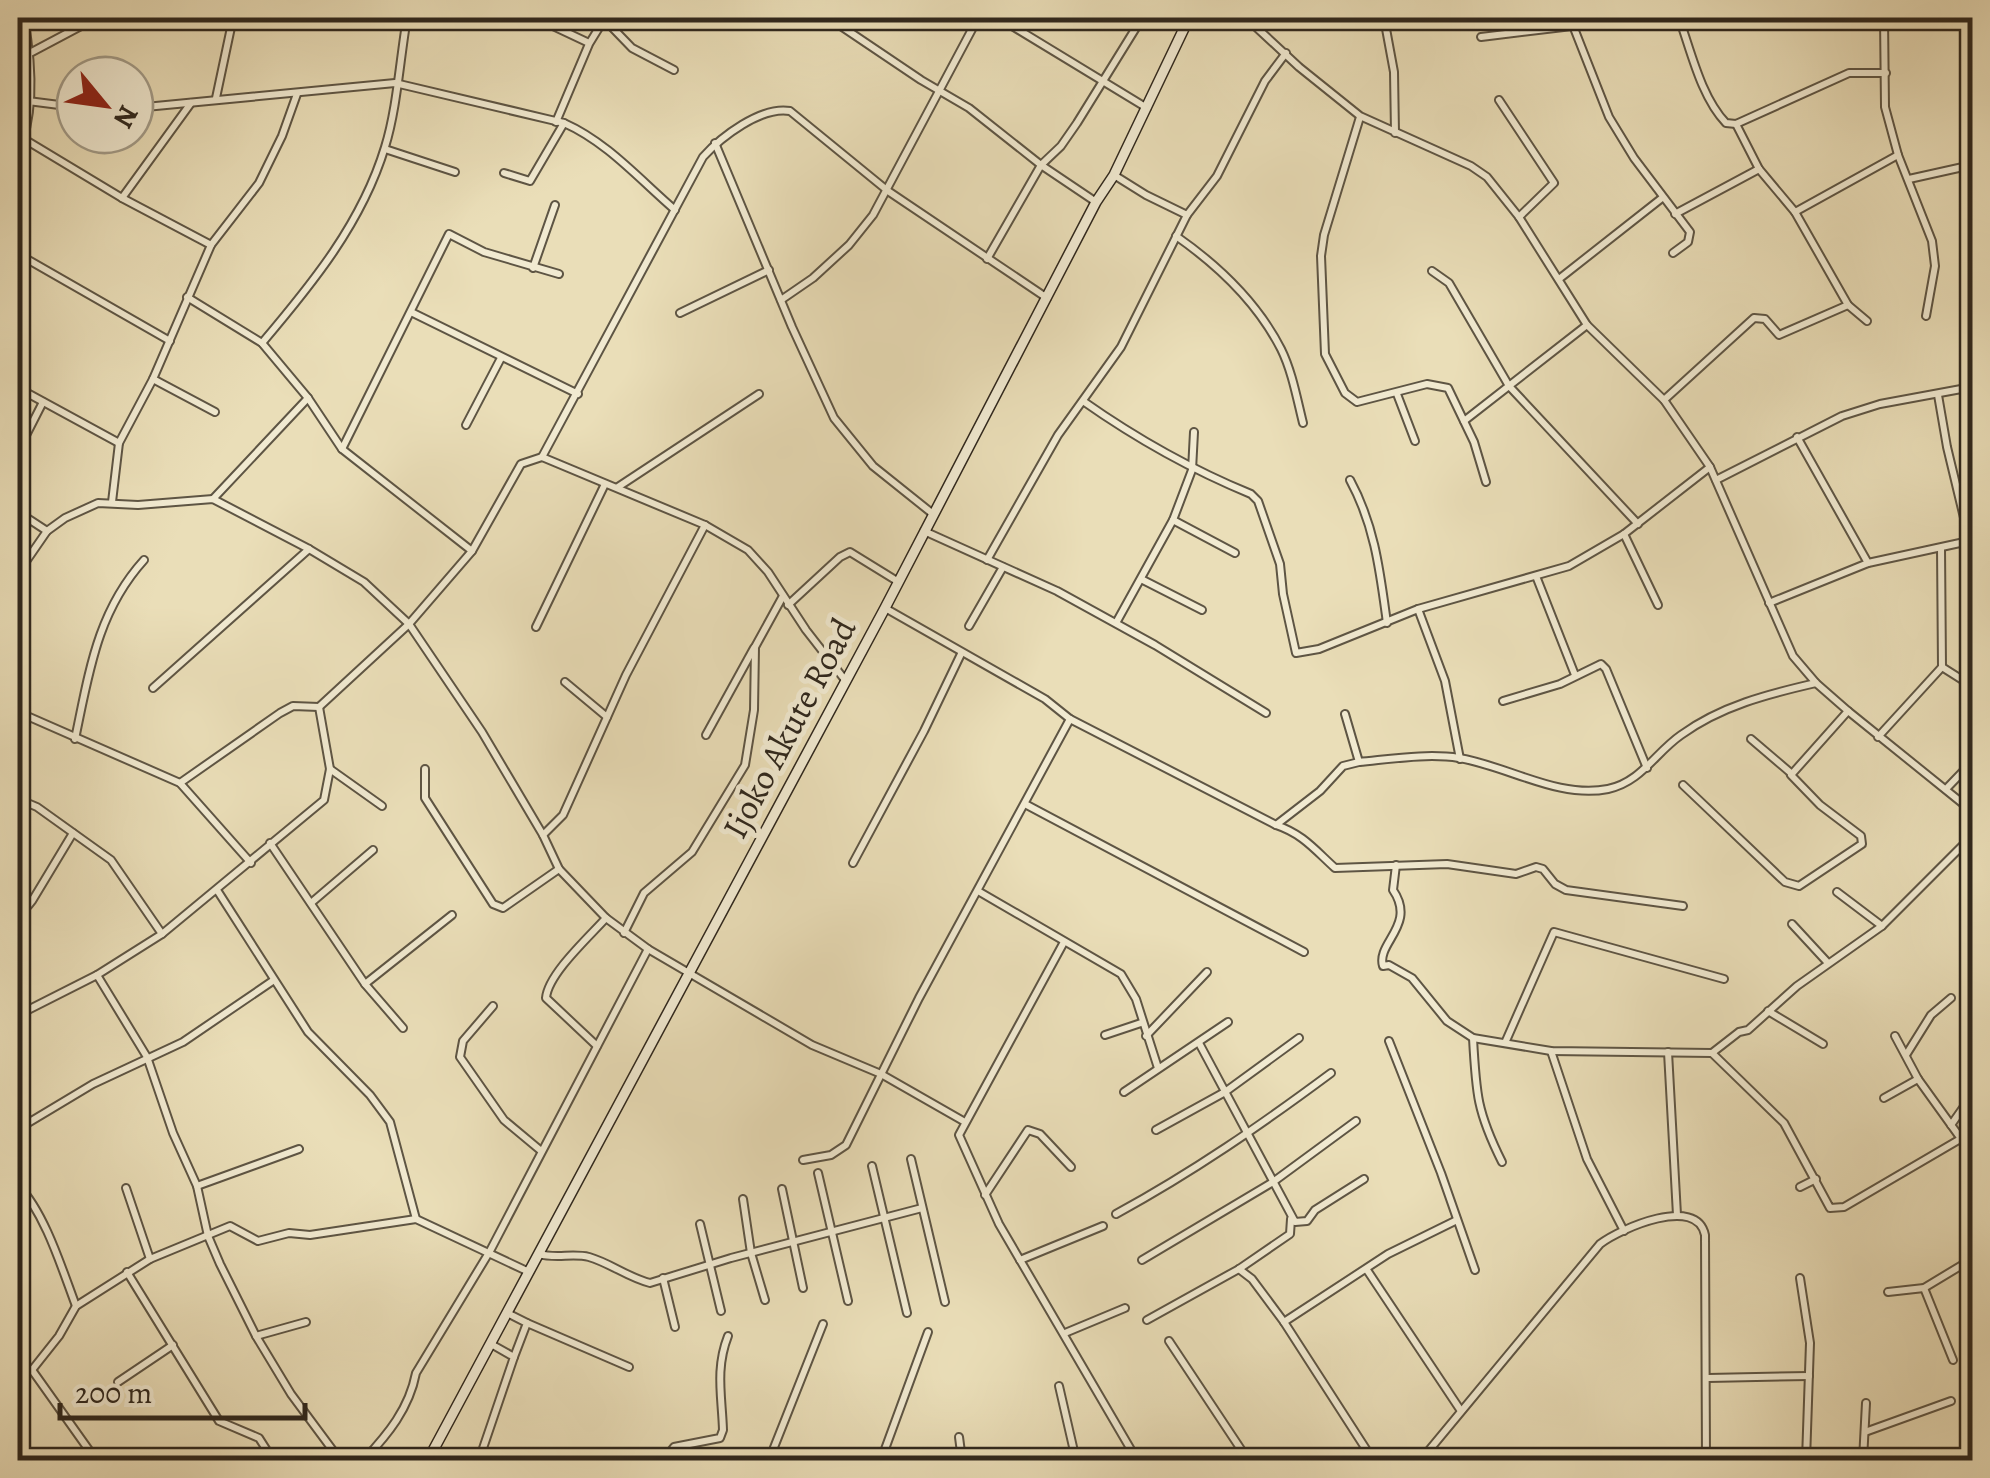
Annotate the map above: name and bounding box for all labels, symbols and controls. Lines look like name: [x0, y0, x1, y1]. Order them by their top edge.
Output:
north arrow: [55, 55, 155, 155]
text: N: [104, 99, 148, 135]
street label: Ijoko Akute Road: [711, 609, 867, 847]
scale bar: [60, 1358, 305, 1420]
text: 200 m: [75, 1373, 152, 1413]

